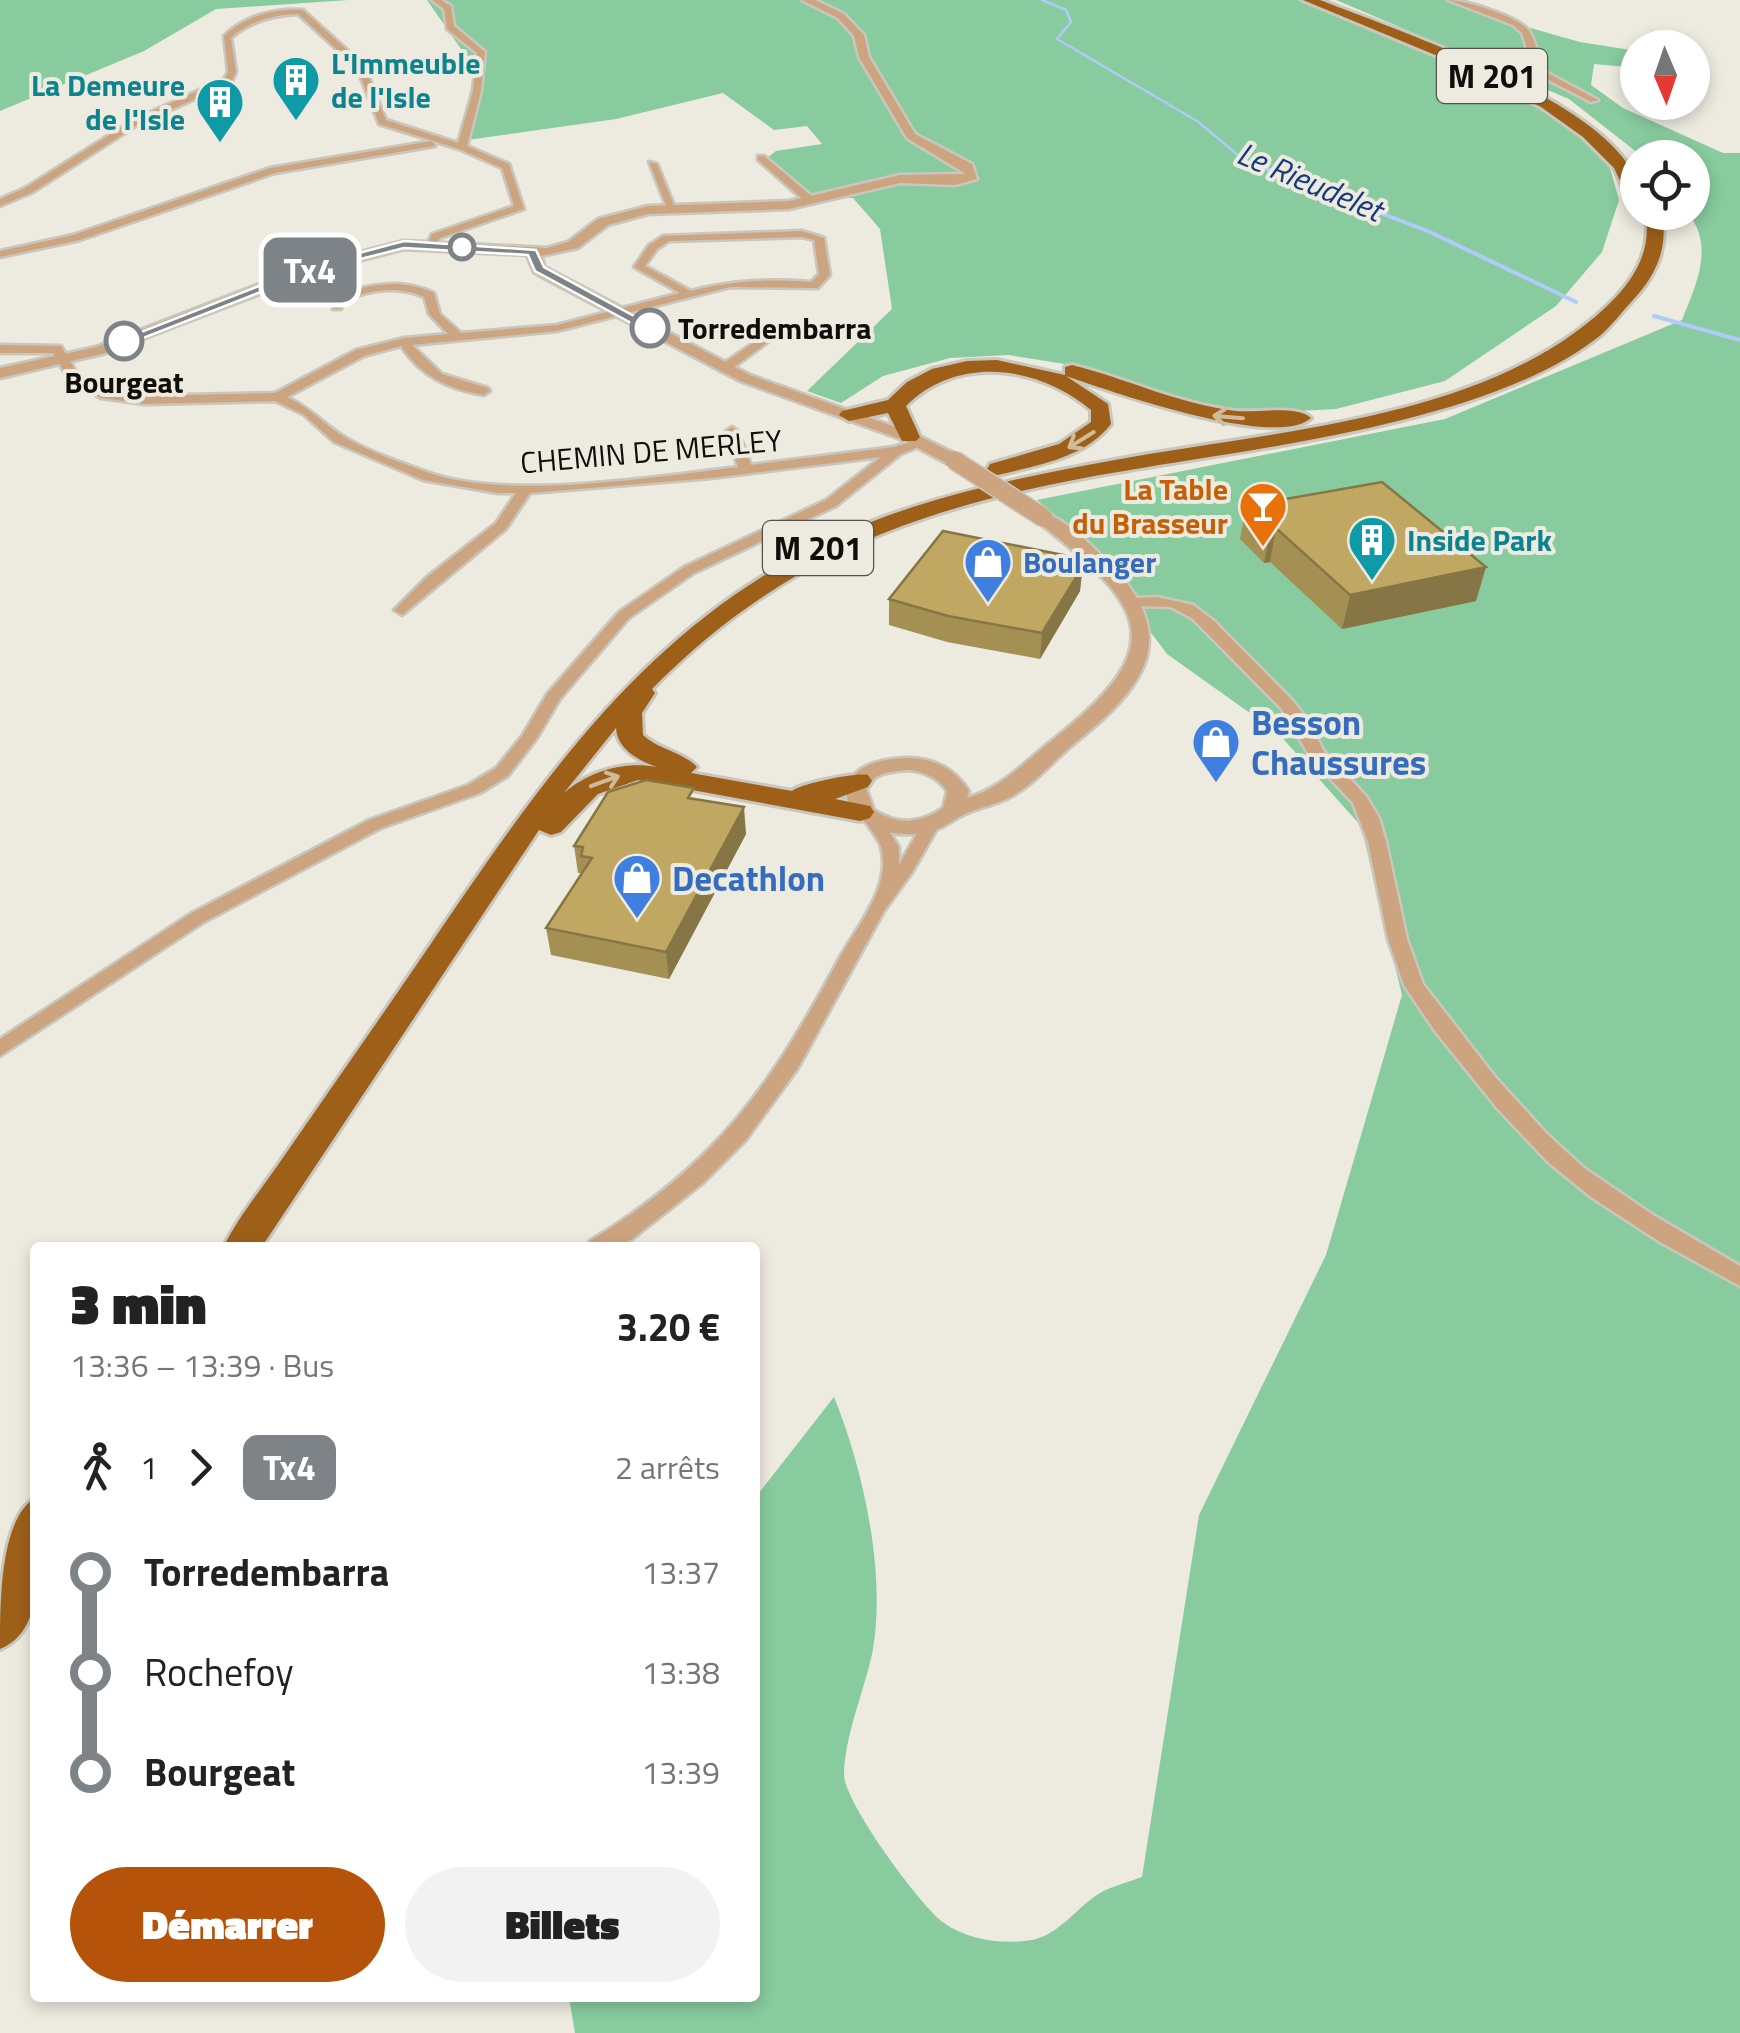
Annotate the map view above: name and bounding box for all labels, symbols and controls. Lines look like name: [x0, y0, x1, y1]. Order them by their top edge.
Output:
north arrow: [1620, 30, 1710, 120]
map controls: [1620, 30, 1710, 230]
place label: L'Immeuble de l'Isle: [331, 40, 481, 120]
road number: M 201: [1437, 49, 1547, 103]
building icon: L'Immeuble de l'Isle: [270, 54, 322, 122]
place label: La Demeure de l'Isle: [31, 62, 185, 142]
building icon: La Demeure de l'Isle: [194, 76, 246, 144]
water label: Le Rieudelet: [1230, 129, 1393, 235]
button: locate: [1620, 140, 1710, 230]
unlabelled marker: [449, 234, 475, 260]
line badge: Tx4: [252, 238, 368, 302]
text: Tx4: [284, 243, 336, 297]
place label: Torredembarra: [678, 305, 872, 351]
marker: Torredembarra: [631, 309, 669, 347]
marker: Bourgeat: [105, 322, 143, 360]
place label: Bourgeat: [64, 359, 184, 405]
one-way arrow: [1212, 408, 1244, 427]
street label: CHEMIN DE MERLEY: [518, 417, 784, 485]
one-way arrow: [1068, 429, 1096, 450]
place label: La Table du Brasseur: [1072, 466, 1228, 546]
bar icon: La Table du Brasseur: [1237, 480, 1289, 548]
building icon: Inside Park: [1346, 514, 1398, 582]
place label: Inside Park: [1407, 517, 1552, 563]
road number: M 201: [763, 521, 873, 575]
shop icon: Boulanger: [962, 536, 1014, 604]
place label: Boulanger: [1023, 539, 1156, 585]
place label: Besson Chaussures: [1251, 695, 1426, 789]
shop icon: Besson Chaussures: [1190, 716, 1242, 784]
one-way arrow: [589, 771, 620, 789]
place label: Decathlon: [672, 851, 825, 905]
shop icon: Decathlon: [611, 852, 663, 920]
text: 3 min: [70, 1262, 207, 1345]
text: 3.20 €: [617, 1298, 720, 1356]
text: 13:36 – 13:39 · Bus: [70, 1341, 334, 1389]
icon: walk: [70, 1440, 125, 1495]
icon: forward: [173, 1440, 228, 1495]
text: Tx4: [263, 1440, 316, 1494]
text: 1: [140, 1443, 158, 1491]
text: 2 arrêts: [615, 1443, 720, 1491]
text: Torredembarra: [144, 1543, 389, 1601]
text: 13:37: [641, 1548, 720, 1596]
text: Rochefoy: [144, 1643, 294, 1701]
text: 13:38: [641, 1648, 720, 1696]
text: Bourgeat: [144, 1743, 295, 1801]
text: 13:39: [641, 1748, 720, 1796]
button: Démarrer: [70, 1867, 385, 1982]
button: Billets: [405, 1867, 720, 1982]

